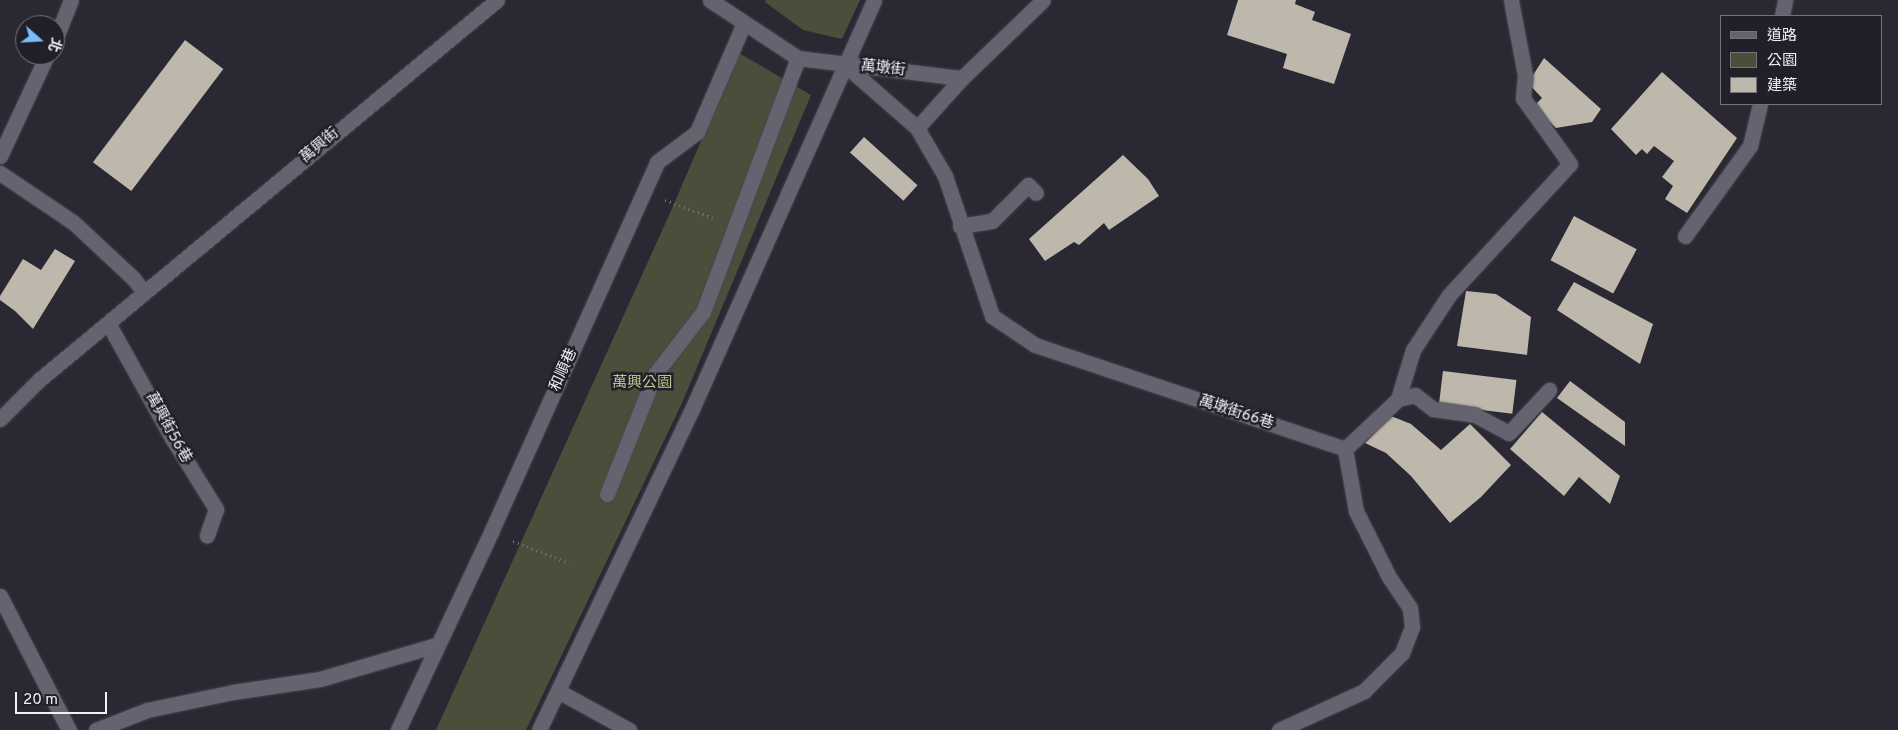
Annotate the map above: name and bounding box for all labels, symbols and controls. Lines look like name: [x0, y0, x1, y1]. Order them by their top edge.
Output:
north arrow: [15, 15, 65, 65]
legend: [1720, 15, 1883, 105]
text: 道路: [1767, 27, 1797, 46]
text: 北: [43, 35, 64, 54]
text: 公園: [1767, 52, 1797, 71]
street label: 萬墩街: [860, 58, 906, 80]
text: 建築: [1767, 77, 1797, 96]
street label: 萬興街: [297, 125, 343, 167]
street label: 和順巷: [547, 346, 581, 394]
park label: 萬興公園: [612, 375, 672, 393]
street label: 萬興街56巷: [141, 389, 195, 467]
street label: 萬墩街66巷: [1196, 392, 1276, 434]
scale bar: [18, 682, 110, 714]
text: 20 m: [23, 691, 58, 710]

